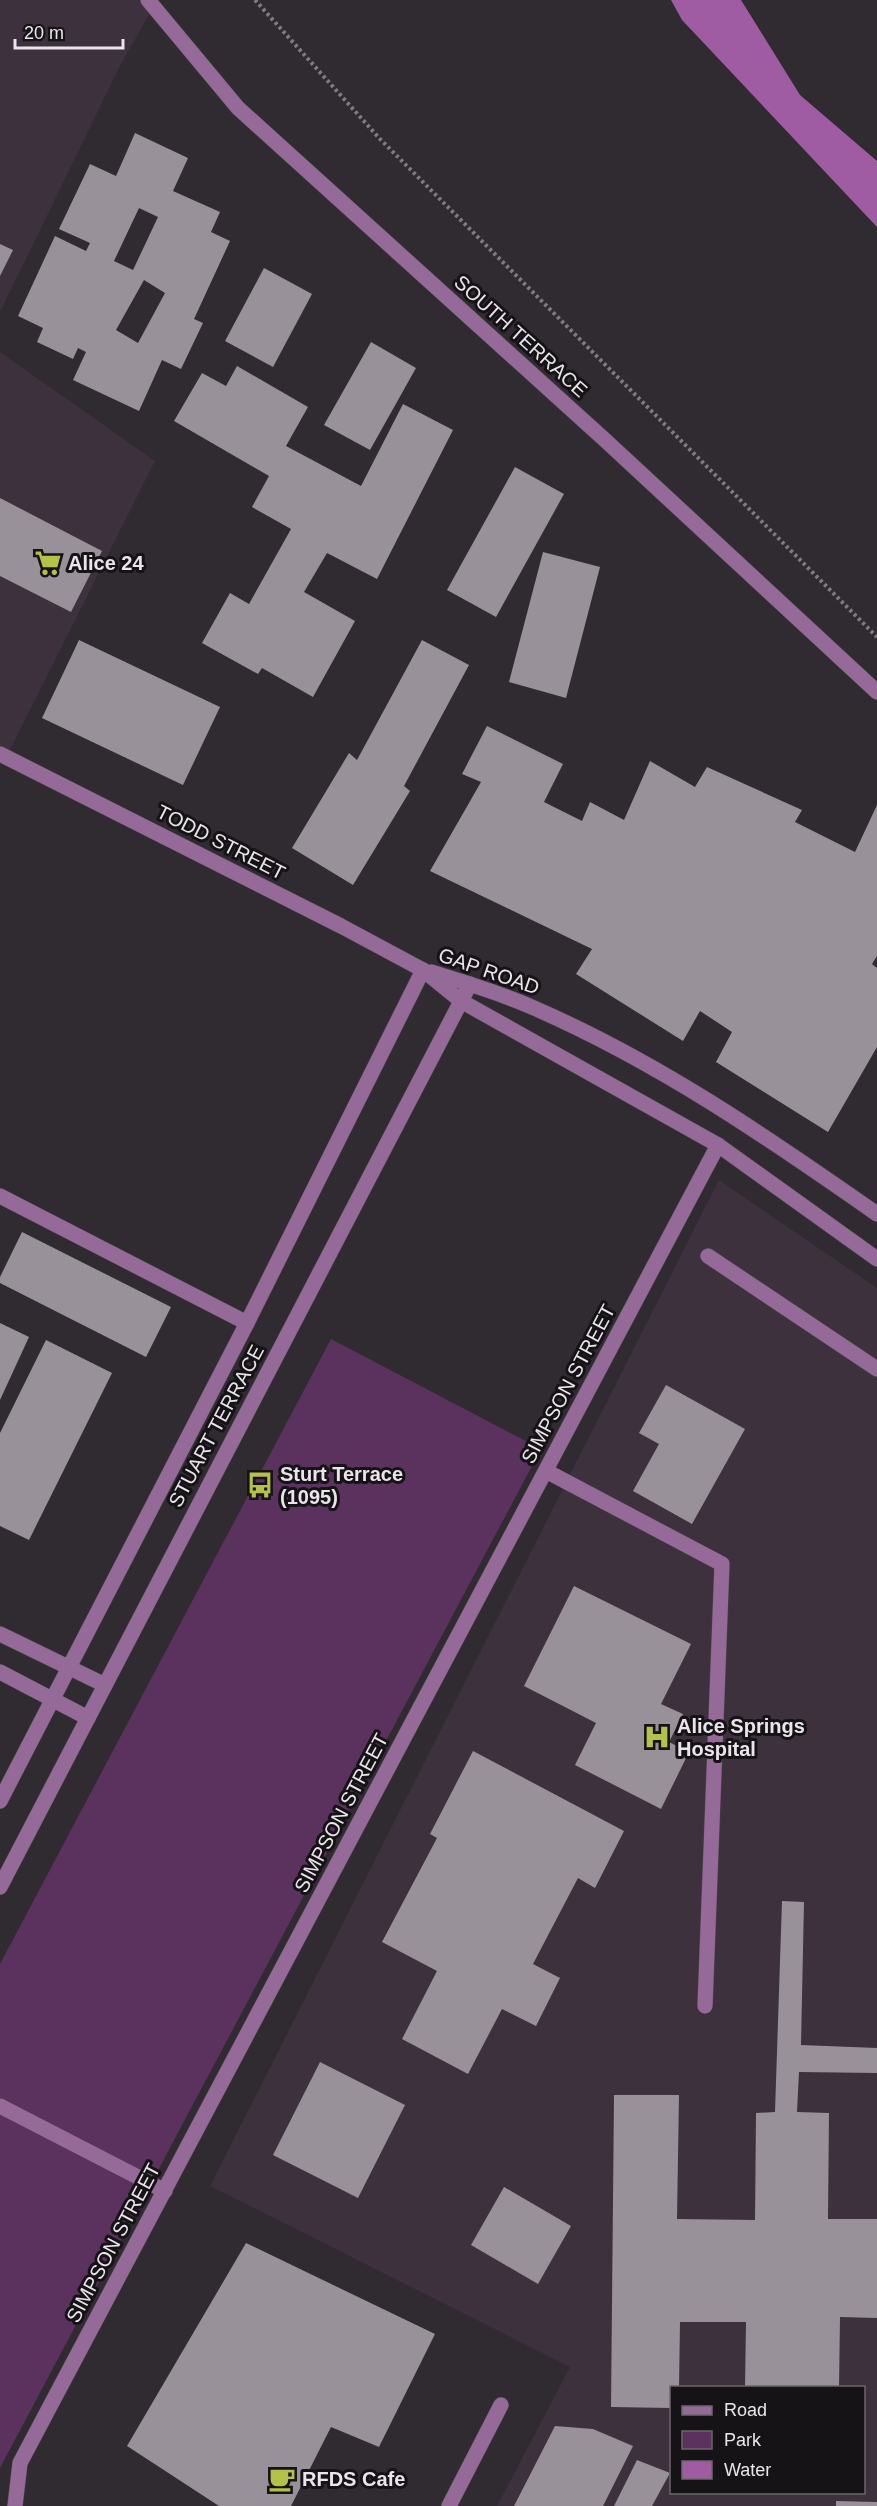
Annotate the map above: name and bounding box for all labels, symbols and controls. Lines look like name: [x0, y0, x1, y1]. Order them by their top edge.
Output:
scale bar: [15, 12, 123, 50]
text: 20 m: [24, 23, 64, 43]
street label: SOUTH TERRACE: [450, 271, 592, 401]
supermarket icon: Alice 24: [33, 548, 63, 578]
place label: Alice 24: [68, 552, 144, 574]
street label: TODD STREET: [153, 800, 289, 884]
street label: GAP ROAD: [436, 943, 542, 999]
street label: SIMPSON STREET: [517, 1301, 619, 1467]
street label: STUART TERRACE: [164, 1341, 268, 1511]
place label: Sturt Terrace (1095): [280, 1463, 403, 1508]
bus stop icon: Sturt Terrace (1095): [245, 1470, 275, 1500]
place label: Alice Springs Hospital: [677, 1715, 805, 1760]
hospital icon: Alice Springs Hospital: [642, 1722, 672, 1752]
street label: SIMPSON STREET: [290, 1730, 392, 1896]
street label: SIMPSON STREET: [62, 2160, 164, 2326]
legend: [670, 2386, 865, 2494]
text: Road: [724, 2400, 767, 2420]
text: Park: [724, 2430, 762, 2450]
text: Water: [724, 2460, 771, 2480]
cafe icon: RFDS Cafe: [267, 2464, 297, 2494]
place label: RFDS Cafe: [302, 2468, 405, 2490]

